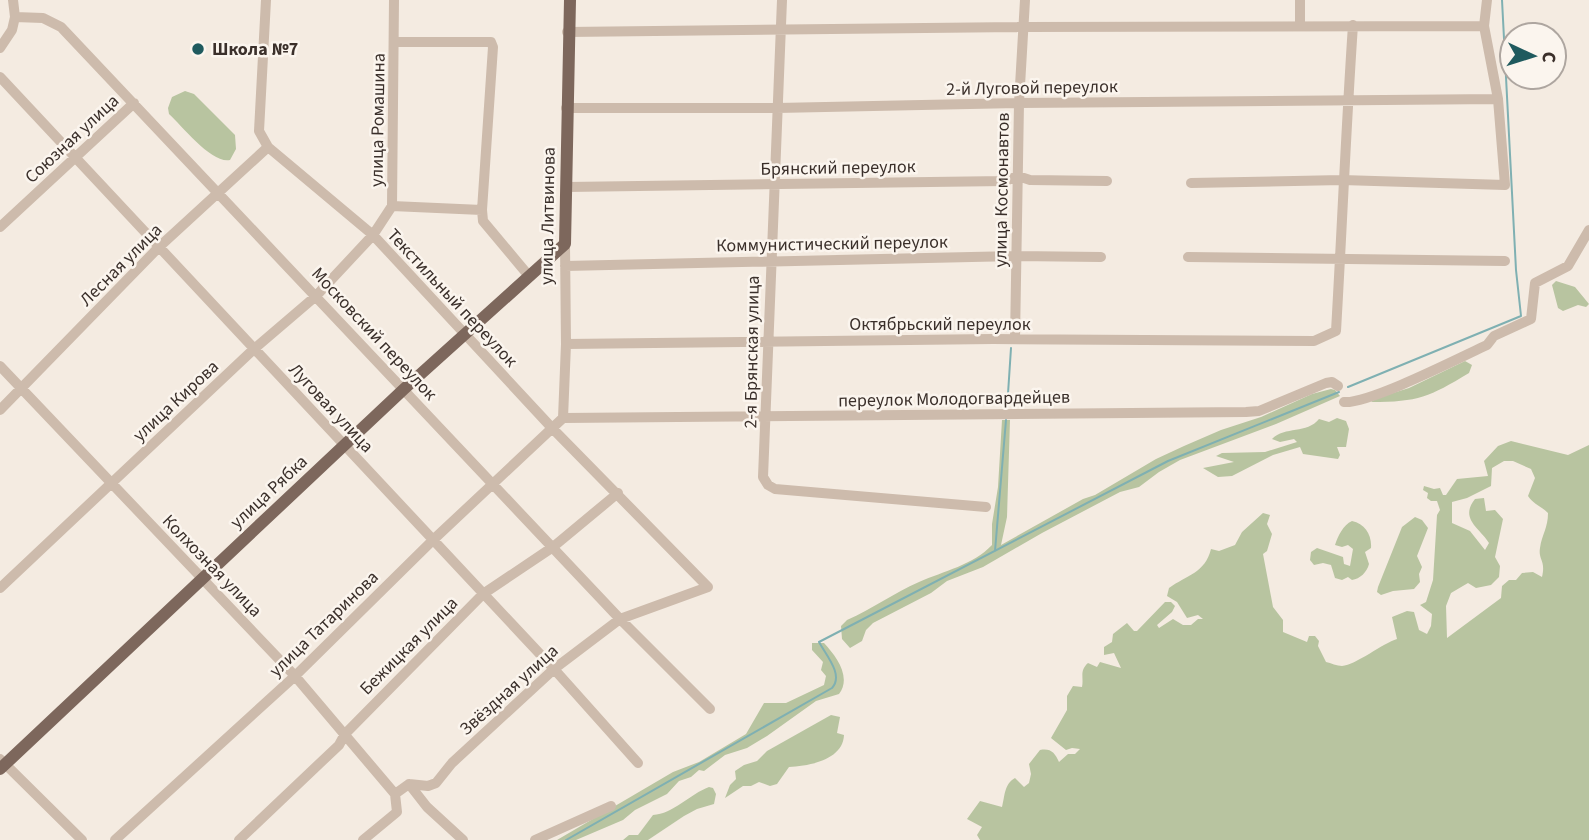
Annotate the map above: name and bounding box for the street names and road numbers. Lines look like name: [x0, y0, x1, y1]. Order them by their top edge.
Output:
street label: улица Ромашина: [364, 53, 392, 187]
street label: 2-й Луговой переулок: [946, 74, 1118, 102]
street label: Союзная улица: [19, 89, 125, 189]
street label: улица Космонавтов: [988, 112, 1016, 268]
street label: улица Литвинова: [534, 147, 562, 285]
street label: Брянский переулок: [760, 154, 916, 182]
street label: Лесная улица: [74, 218, 168, 312]
street label: Текстильный переулок: [381, 223, 523, 373]
street label: Коммунистический переулок: [716, 229, 948, 259]
street label: Московский переулок: [306, 262, 443, 406]
street label: 2-я Брянская улица: [738, 275, 766, 429]
street label: Октябрьский переулок: [849, 312, 1031, 337]
street label: улица Кирова: [127, 355, 225, 447]
street label: Луговая улица: [283, 358, 379, 458]
street label: переулок Молодогвардейцев: [838, 384, 1070, 414]
street label: улица Рябка: [225, 450, 313, 534]
street label: Колхозная улица: [156, 509, 268, 623]
street label: улица Татаринова: [264, 565, 384, 683]
street label: Бежицкая улица: [354, 591, 464, 701]
street label: Звёздная улица: [454, 639, 564, 741]

